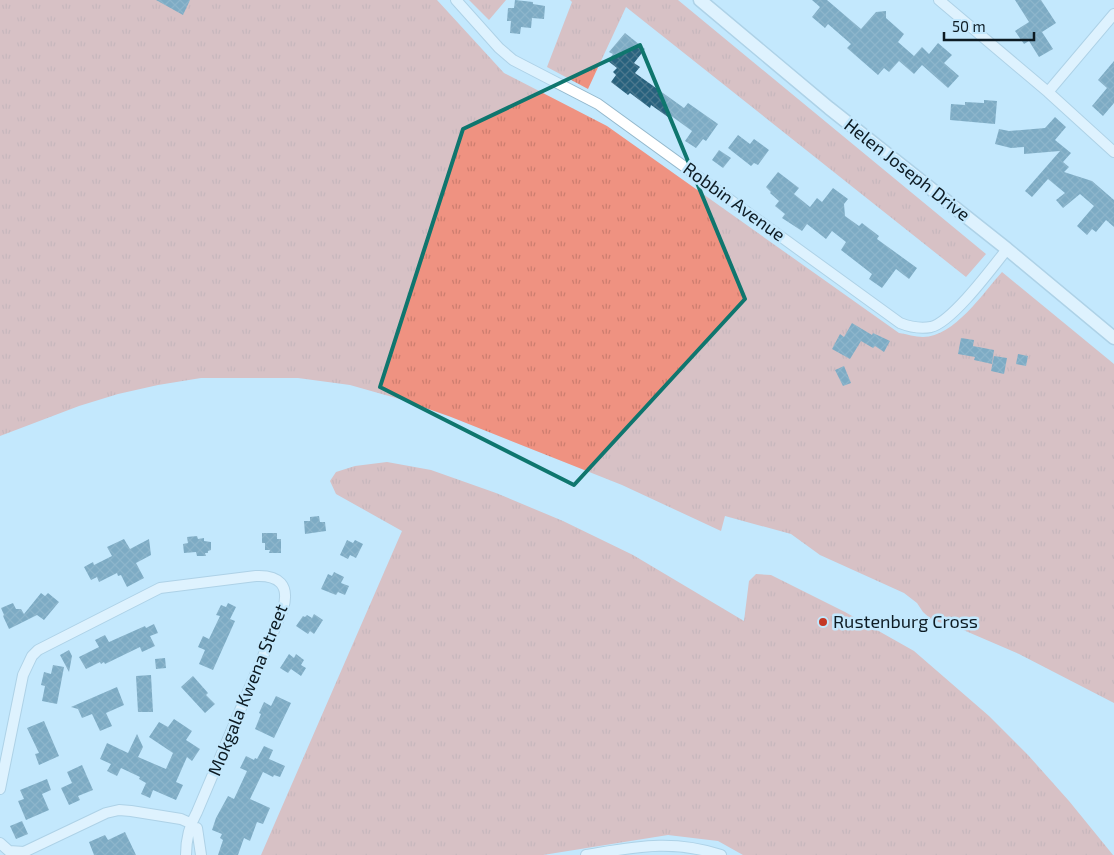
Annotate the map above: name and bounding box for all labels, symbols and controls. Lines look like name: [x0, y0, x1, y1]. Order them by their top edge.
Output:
scale bar: [944, 10, 1034, 42]
text: 50 m: [952, 17, 986, 35]
street label: Helen Joseph Drive: [840, 113, 975, 225]
street label: Robbin Avenue: [679, 157, 790, 246]
street label: Mokgala Kwena Street: [203, 600, 292, 779]
place label: Rustenburg Cross: [833, 610, 978, 632]
marker: Rustenburg Cross: [817, 616, 829, 628]

